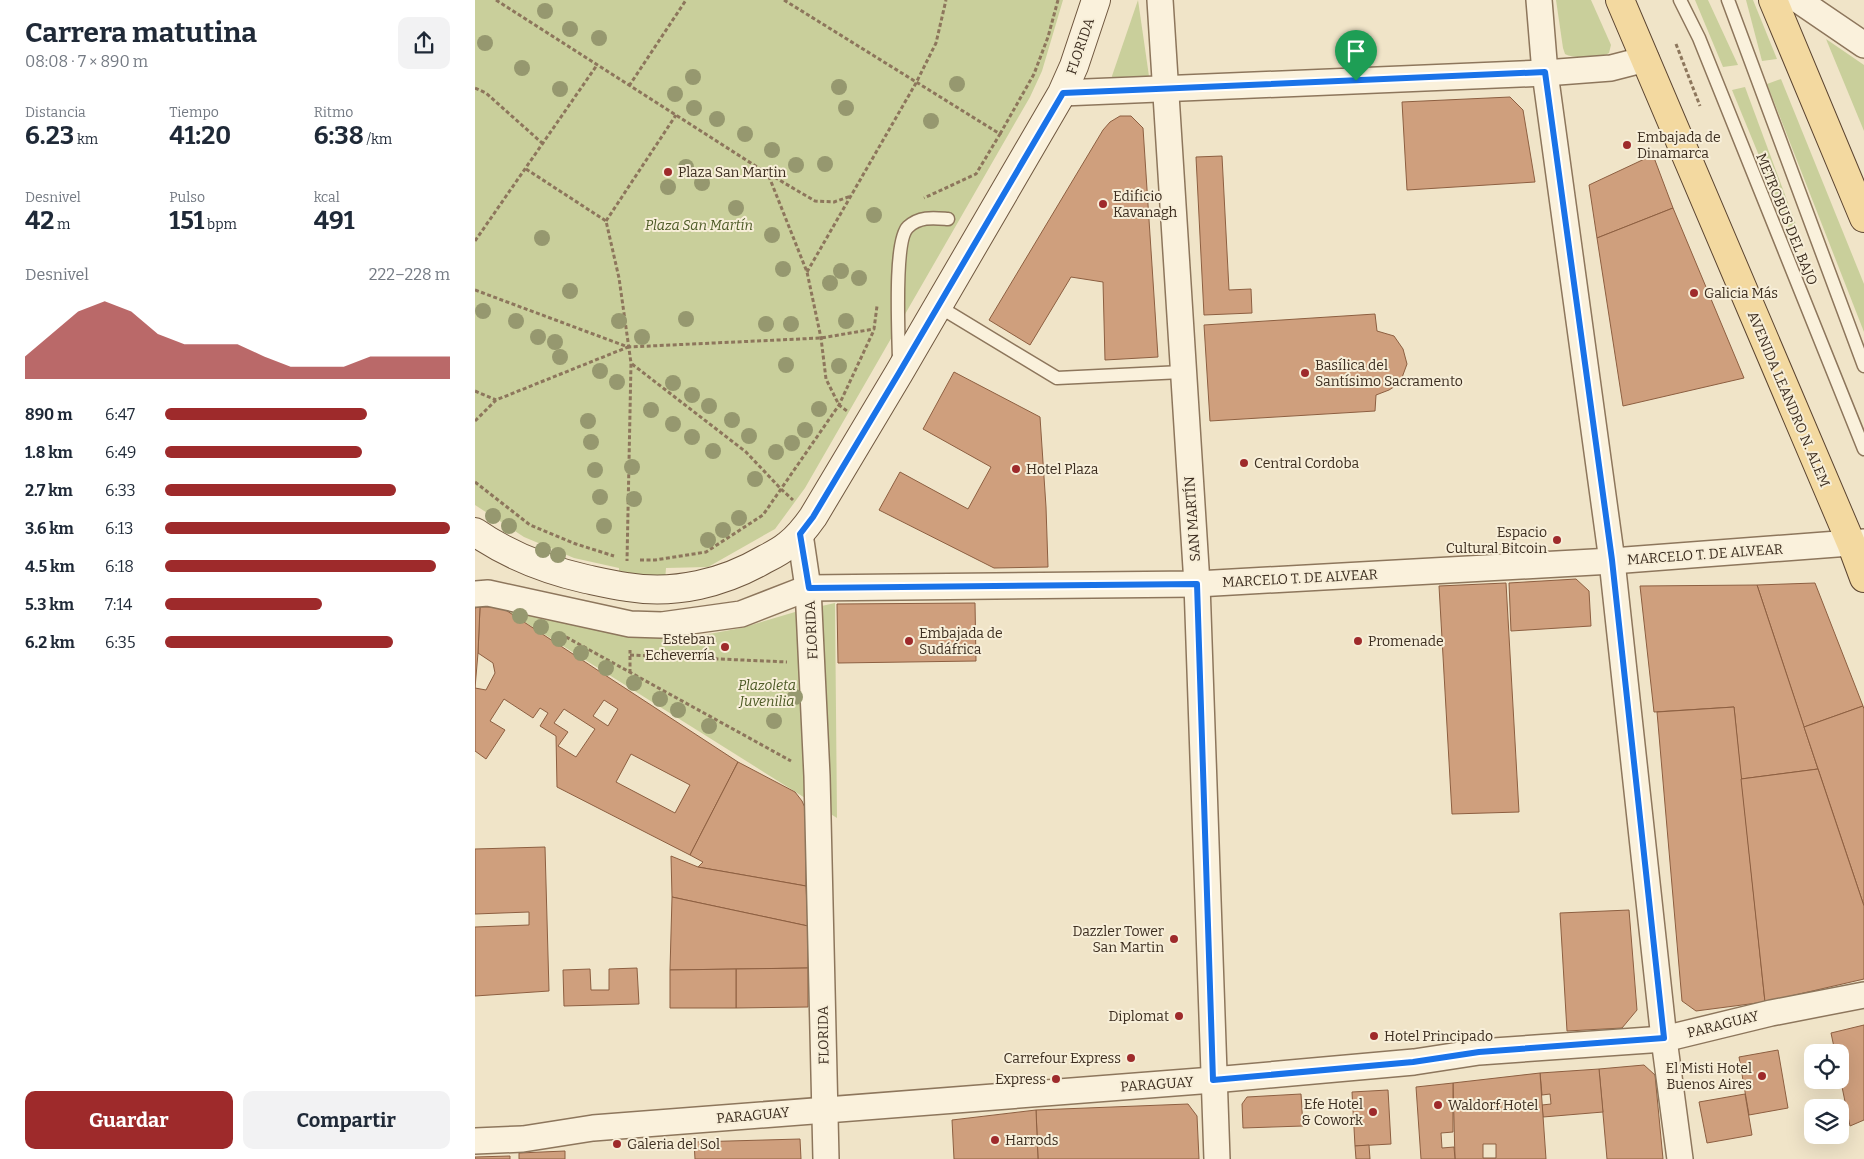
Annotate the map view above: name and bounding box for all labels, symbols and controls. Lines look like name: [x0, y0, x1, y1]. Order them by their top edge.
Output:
street label: FLORIDA: [1063, 15, 1098, 77]
text: Carrera matutina: [25, 16, 257, 49]
button: share: [398, 17, 450, 69]
pin: [1335, 30, 1377, 81]
icon: arrive: [1342, 37, 1370, 65]
text: 08:08 · 7 × 890 m: [25, 52, 148, 71]
text: Distancia: [25, 104, 86, 121]
text: Tiempo: [169, 104, 219, 121]
text: Ritmo: [314, 104, 353, 121]
text: 6.23: [25, 121, 74, 151]
text: 41:20: [169, 121, 231, 151]
text: 6:38: [314, 121, 364, 151]
place label: Embajada de Dinamarca: [1637, 129, 1721, 162]
text: km: [74, 131, 98, 148]
text: /km: [364, 131, 392, 148]
marker: Embajada de Dinamarca: [1621, 139, 1633, 151]
street label: METROBUS DEL BAJO: [1752, 151, 1821, 288]
place label: Plaza San Martin: [678, 164, 787, 181]
marker: Plaza San Martin: [662, 166, 674, 178]
place label: Edificio Kavanagh: [1113, 188, 1178, 221]
text: Desnivel: [25, 189, 81, 206]
text: Pulso: [169, 189, 205, 206]
text: kcal: [314, 189, 340, 206]
marker: Edificio Kavanagh: [1097, 198, 1109, 210]
text: 42: [25, 206, 54, 236]
text: 151: [169, 206, 204, 236]
text: 491: [314, 206, 354, 236]
text: m: [54, 216, 70, 233]
text: bpm: [204, 216, 237, 233]
park label: Plaza San Martín: [645, 217, 753, 234]
text: Desnivel: [25, 265, 89, 284]
text: 222–228 m: [369, 265, 450, 284]
place label: Galicia Más: [1704, 285, 1778, 302]
marker: Galicia Más: [1688, 287, 1700, 299]
street label: AVENIDA LEANDRO N. ALEM: [1744, 309, 1833, 490]
place label: Basílica del Santísimo Sacramento: [1315, 357, 1463, 390]
marker: Basílica del Santísimo Sacramento: [1299, 367, 1311, 379]
text: 890 m: [25, 405, 72, 424]
text: 6:47: [105, 405, 135, 424]
text: 1.8 km: [25, 443, 73, 462]
text: 6:49: [105, 443, 137, 462]
place label: Central Cordoba: [1254, 455, 1359, 472]
marker: Central Cordoba: [1238, 457, 1250, 469]
place label: Hotel Plaza: [1026, 461, 1099, 478]
marker: Hotel Plaza: [1010, 463, 1022, 475]
street label: SAN MARTÍN: [1180, 476, 1204, 562]
text: 2.7 km: [25, 481, 73, 500]
text: 6:33: [105, 481, 136, 500]
text: 3.6 km: [25, 519, 74, 538]
text: 6:13: [105, 519, 133, 538]
place label: Espacio Cultural Bitcoin: [1446, 524, 1547, 557]
marker: Espacio Cultural Bitcoin: [1551, 534, 1563, 546]
street label: MARCELO T. DE ALVEAR: [1627, 541, 1783, 568]
text: 4.5 km: [25, 557, 75, 576]
text: 6:18: [105, 557, 134, 576]
street label: MARCELO T. DE ALVEAR: [1222, 566, 1378, 591]
text: 5.3 km: [25, 595, 74, 614]
text: 7:14: [105, 595, 132, 614]
street label: FLORIDA: [801, 600, 822, 660]
place label: Embajada de Sudáfrica: [919, 625, 1003, 658]
place label: Esteban Echeverría: [645, 631, 715, 664]
text: 6.2 km: [25, 633, 75, 652]
text: 6:35: [105, 633, 135, 652]
place label: Promenade: [1368, 633, 1444, 650]
marker: Embajada de Sudáfrica: [903, 635, 915, 647]
marker: Promenade: [1352, 635, 1364, 647]
marker: Esteban Echeverría: [719, 641, 731, 653]
park label: Plazoleta Juvenilia: [737, 677, 796, 710]
place label: Dazzler Tower San Martin: [1072, 923, 1164, 956]
marker: Dazzler Tower San Martin: [1168, 933, 1180, 945]
street label: FLORIDA: [814, 1005, 833, 1065]
street label: PARAGUAY: [1685, 1007, 1761, 1042]
place label: Diplomat: [1109, 1008, 1169, 1025]
marker: Diplomat: [1173, 1010, 1185, 1022]
place label: Hotel Principado: [1384, 1028, 1493, 1045]
marker: Hotel Principado: [1368, 1030, 1380, 1042]
map controls: [1804, 1044, 1849, 1144]
button: locate: [1804, 1044, 1849, 1089]
place label: Carrefour Express: [1004, 1050, 1121, 1067]
marker: Carrefour Express: [1125, 1052, 1137, 1064]
place label: El Misti Hotel Buenos Aires: [1666, 1060, 1752, 1093]
marker: El Misti Hotel Buenos Aires: [1756, 1070, 1768, 1082]
place label: Express: [995, 1071, 1046, 1088]
marker: Express: [1050, 1073, 1062, 1085]
street label: PARAGUAY: [1120, 1073, 1194, 1096]
button: Guardar: [25, 1091, 233, 1149]
button: Compartir: [243, 1091, 450, 1149]
place label: Efe Hotel & Cowork: [1301, 1096, 1363, 1129]
place label: Waldorf Hotel: [1448, 1097, 1538, 1114]
marker: Waldorf Hotel: [1432, 1099, 1444, 1111]
button: layers: [1804, 1099, 1849, 1144]
street label: PARAGUAY: [716, 1104, 790, 1127]
marker: Efe Hotel & Cowork: [1367, 1106, 1379, 1118]
place label: Harrods: [1005, 1132, 1058, 1149]
marker: Harrods: [989, 1134, 1001, 1146]
place label: Galeria del Sol: [627, 1136, 720, 1153]
marker: Galeria del Sol: [611, 1138, 623, 1150]

